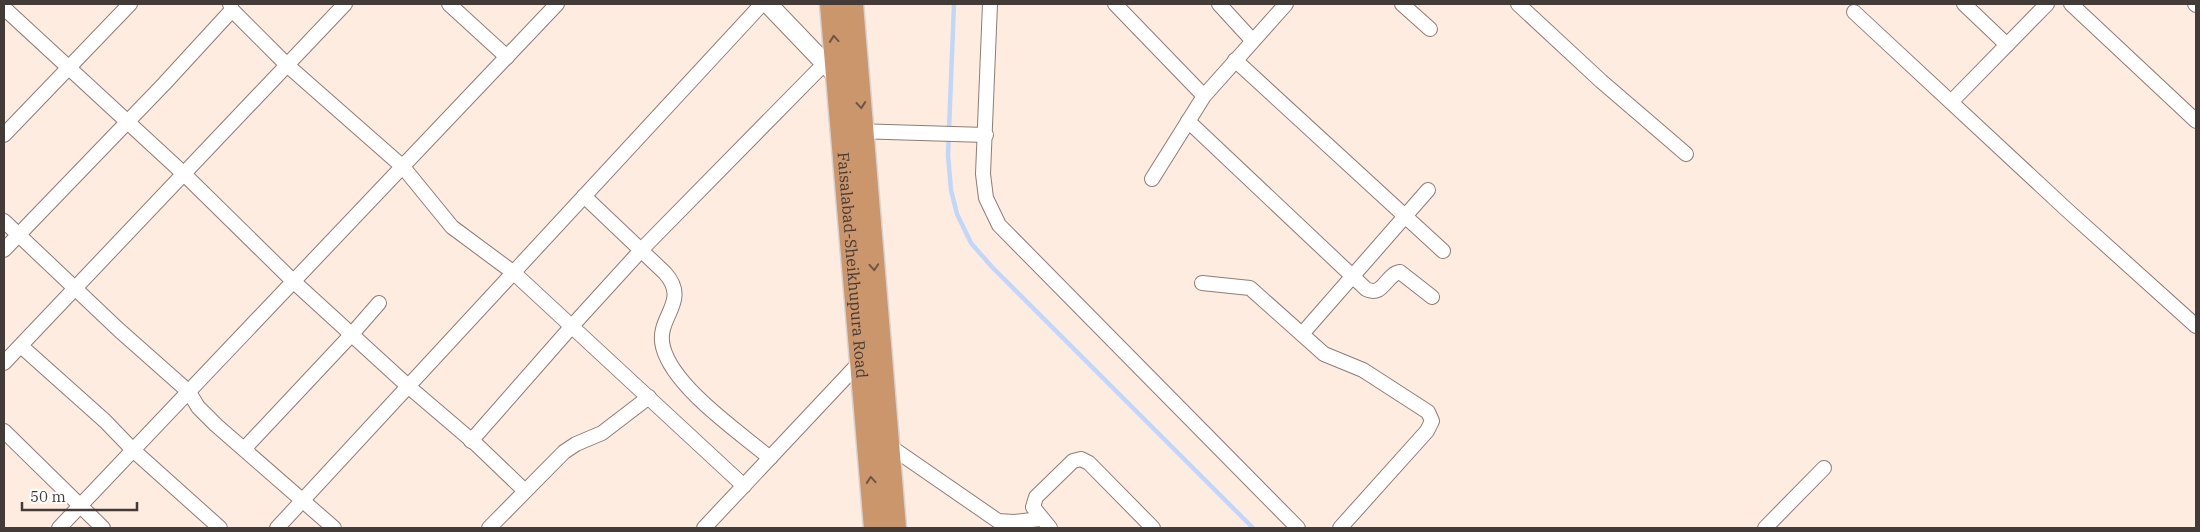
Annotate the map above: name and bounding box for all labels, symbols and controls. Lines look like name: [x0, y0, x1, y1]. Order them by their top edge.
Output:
one-way arrow: [829, 34, 840, 42]
one-way arrow: [855, 101, 866, 109]
street label: Faisalabad-Sheikhupura Road: [833, 151, 872, 379]
one-way arrow: [868, 263, 879, 271]
one-way arrow: [865, 475, 876, 483]
scale bar: [22, 480, 138, 512]
text: 50 m: [30, 487, 66, 506]

